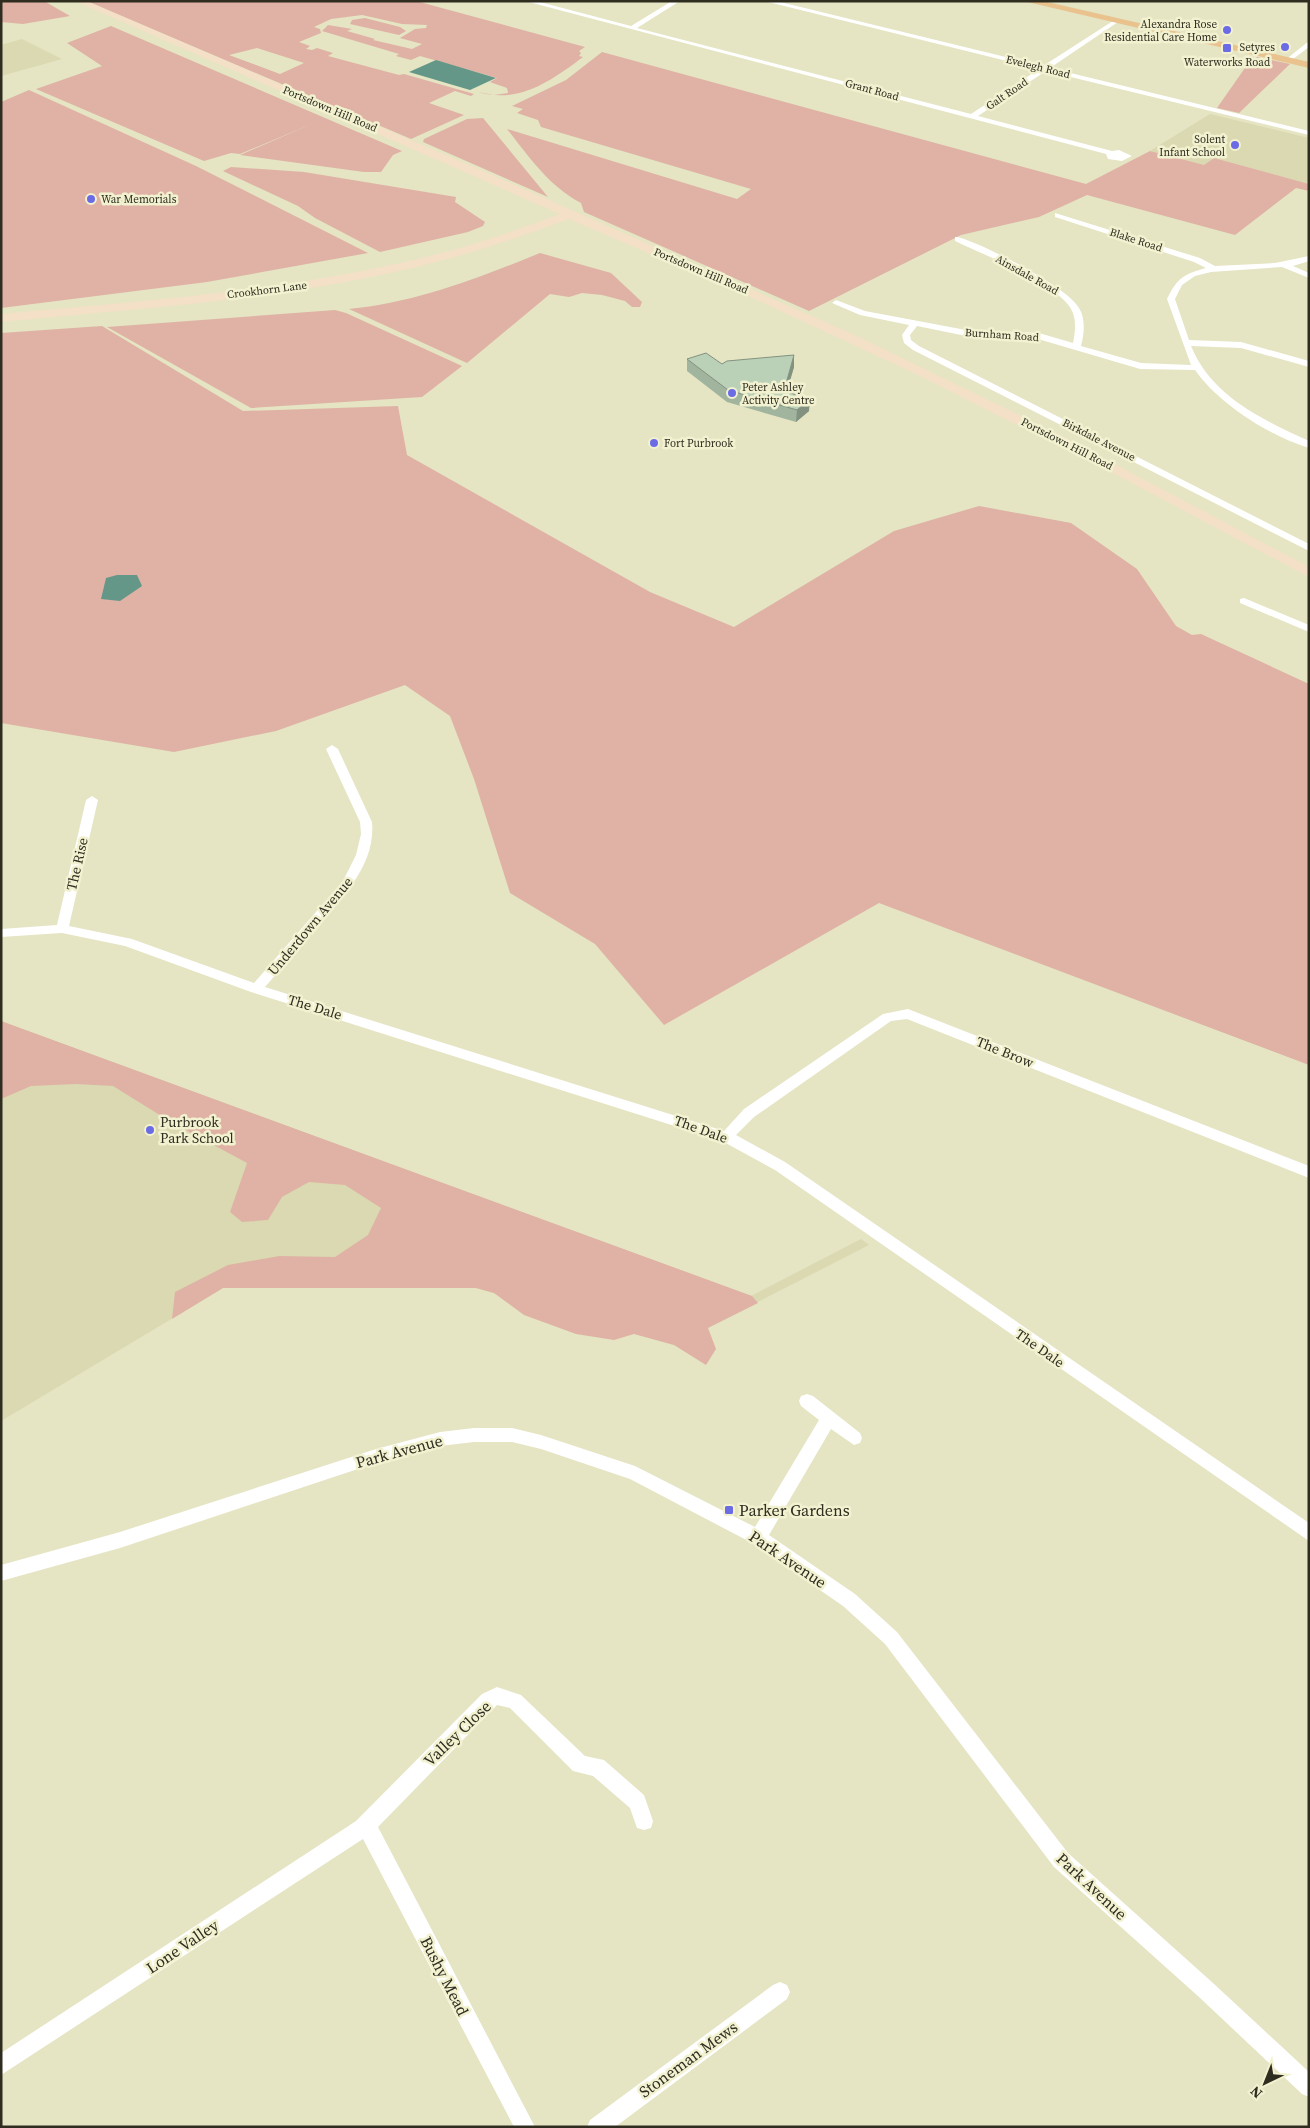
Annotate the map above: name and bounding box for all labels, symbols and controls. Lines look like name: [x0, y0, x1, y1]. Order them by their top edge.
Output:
place label: Alexandra Rose Residential Care Home: [1104, 17, 1217, 45]
marker: Alexandra Rose Residential Care Home: [1221, 24, 1233, 36]
place label: Setyres: [1240, 40, 1275, 55]
marker: Setyres: [1279, 41, 1291, 53]
marker: Waterworks Road: [1221, 42, 1233, 54]
street label: Evelegh Road: [1004, 52, 1072, 82]
place label: Waterworks Road: [1184, 55, 1271, 70]
street label: Galt Road: [983, 74, 1031, 113]
street label: Grant Road: [843, 76, 901, 105]
street label: Portsdown Hill Road: [280, 82, 380, 136]
place label: Solent Infant School: [1159, 132, 1225, 160]
marker: Solent Infant School: [1229, 139, 1241, 151]
place label: War Memorials: [101, 192, 177, 207]
marker: War Memorials: [85, 193, 97, 205]
street label: Blake Road: [1108, 224, 1165, 256]
street label: Portsdown Hill Road: [651, 244, 751, 298]
street label: Ainsdale Road: [993, 251, 1062, 299]
street label: Crookhorn Lane: [226, 278, 308, 302]
street label: Burnham Road: [965, 325, 1040, 345]
place label: Peter Ashley Activity Centre: [742, 380, 815, 408]
marker: Peter Ashley Activity Centre: [726, 387, 738, 399]
street label: Portsdown Hill Road: [1018, 414, 1116, 474]
street label: Birkdale Avenue: [1060, 415, 1138, 465]
place label: Fort Purbrook: [664, 436, 734, 451]
marker: Fort Purbrook: [648, 437, 660, 449]
street label: The Rise: [61, 836, 93, 892]
street label: Underdown Avenue: [263, 872, 357, 980]
street label: The Dale: [285, 989, 345, 1025]
street label: The Brow: [973, 1031, 1037, 1073]
street label: The Dale: [671, 1110, 731, 1148]
place label: Purbrook Park School: [160, 1112, 234, 1148]
marker: Purbrook Park School: [144, 1124, 156, 1136]
street label: The Dale: [1011, 1324, 1069, 1372]
street label: Park Avenue: [353, 1429, 445, 1473]
place label: Parker Gardens: [739, 1499, 850, 1521]
marker: Parker Gardens: [723, 1504, 735, 1516]
street label: Park Avenue: [745, 1525, 831, 1593]
street label: Valley Close: [418, 1695, 496, 1771]
street label: Park Avenue: [1052, 1848, 1132, 1924]
street label: Lone Valley: [142, 1913, 223, 1978]
street label: Bushy Mead: [416, 1933, 474, 2019]
street label: Stoneman Mews: [634, 2016, 742, 2102]
north arrow: [1240, 2058, 1290, 2108]
text: N: [1246, 2082, 1267, 2103]

